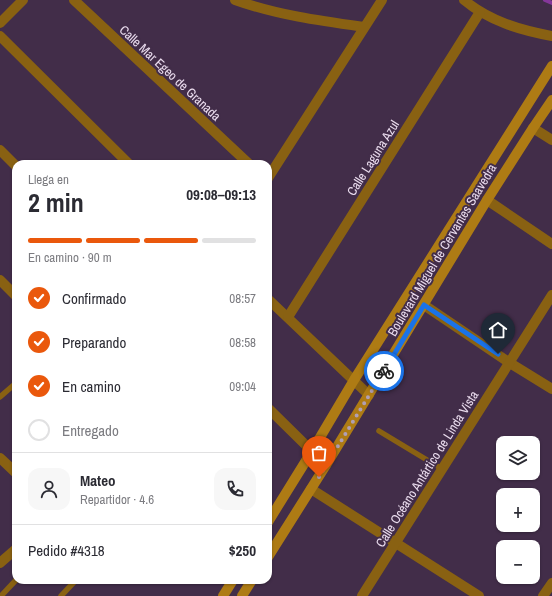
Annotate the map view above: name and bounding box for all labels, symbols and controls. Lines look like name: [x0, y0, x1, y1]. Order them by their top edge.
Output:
street label: Calle Mar Egeo de Granada: [116, 22, 224, 125]
street label: Calle Laguna Azul: [343, 117, 403, 199]
street label: Boulevard Miguel de Cervantes Saavedra: [384, 161, 500, 339]
text: Llega en: [28, 171, 69, 188]
text: 09:08–09:13: [186, 184, 256, 205]
text: 2 min: [28, 185, 84, 220]
text: En camino · 90 m: [28, 249, 112, 266]
icon: check: [28, 287, 50, 309]
text: Confirmado: [62, 288, 126, 309]
text: 08:57: [229, 290, 256, 307]
pin: [481, 313, 515, 354]
icon: home: [487, 319, 509, 341]
icon: check: [28, 331, 50, 353]
text: Preparando: [62, 332, 126, 353]
text: 08:58: [229, 334, 256, 351]
courier: [364, 351, 404, 391]
icon: bike: [373, 360, 395, 382]
icon: check: [28, 375, 50, 397]
text: En camino: [62, 376, 121, 397]
text: 09:04: [229, 378, 256, 395]
street label: Calle Océano Antártico de Linda Vista: [372, 388, 482, 550]
text: Entregado: [62, 420, 119, 441]
pin: [302, 436, 336, 477]
map controls: [496, 436, 540, 584]
button: layers: [496, 436, 540, 480]
icon: bag: [308, 442, 330, 464]
button: person: [28, 468, 70, 510]
button: phone: [214, 468, 256, 510]
text: Mateo: [80, 470, 116, 491]
button: +: [496, 488, 540, 532]
text: Repartidor · 4.6: [80, 491, 154, 508]
text: Pedido #4318: [28, 540, 105, 561]
text: $250: [229, 540, 256, 561]
button: −: [496, 540, 540, 584]

